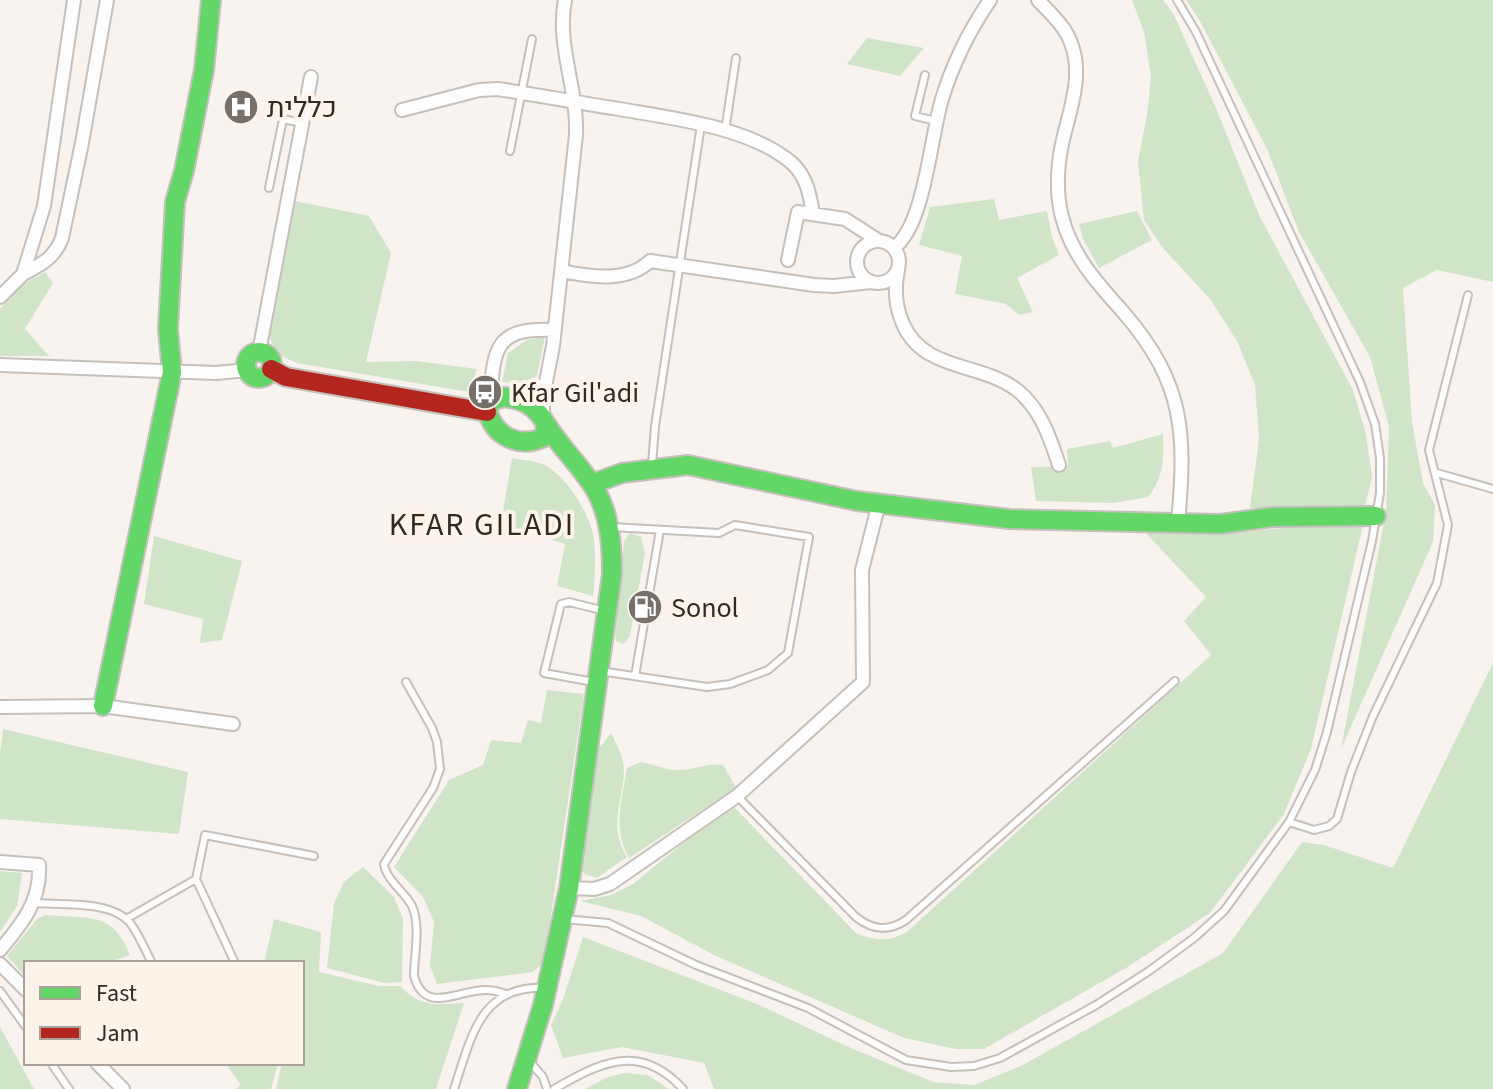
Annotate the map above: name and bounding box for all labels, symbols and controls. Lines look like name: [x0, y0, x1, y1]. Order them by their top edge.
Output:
hospital icon: כללית: [222, 88, 260, 126]
place label: כללית: [267, 88, 337, 128]
bus stop icon: Kfar Gil'adi: [466, 373, 504, 411]
place label: Kfar Gil'adi: [511, 373, 639, 413]
district label: KFAR GILADI: [389, 502, 575, 548]
fuel station icon: Sonol: [626, 588, 664, 626]
place label: Sonol: [671, 588, 739, 628]
legend: [24, 961, 304, 1065]
text: Fast: [96, 976, 137, 1011]
text: Jam: [96, 1016, 140, 1051]

